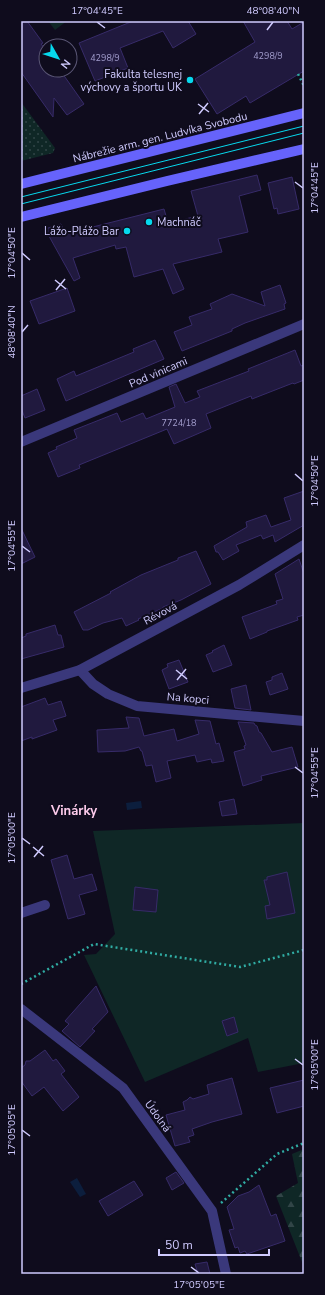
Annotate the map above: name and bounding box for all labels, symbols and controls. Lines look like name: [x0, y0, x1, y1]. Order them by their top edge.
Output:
text: 17°04'45"E: [71, 4, 123, 18]
text: 48°08'40"N: [246, 4, 300, 18]
north arrow: [38, 38, 78, 78]
house number: 4298/9: [253, 50, 283, 62]
house number: 4298/9: [90, 52, 120, 64]
text: N: [57, 56, 74, 72]
place label: Fakulta telesnej výchovy a športu UK: [80, 67, 183, 95]
marker: Fakulta telesnej výchovy a športu UK: [185, 75, 195, 85]
street label: Nábrežie arm. gen. Ludvíka Svobodu: [71, 109, 249, 166]
text: 17°04'45"E: [308, 162, 322, 214]
place label: Machnáč: [157, 215, 201, 230]
marker: Machnáč: [144, 217, 154, 227]
place label: Lážo-Plážo Bar: [44, 224, 119, 239]
marker: Lážo-Plážo Bar: [122, 226, 132, 236]
text: 17°04'50"E: [5, 227, 19, 279]
text: 48°08'40"N: [5, 305, 19, 359]
street label: Pod vinicami: [127, 353, 190, 391]
house number: 7724/18: [162, 417, 196, 429]
text: 17°04'50"E: [308, 455, 322, 507]
text: 17°04'55"E: [5, 520, 19, 572]
street label: Révová: [141, 598, 180, 629]
street label: Na kopci: [166, 689, 210, 708]
text: 17°04'55"E: [308, 747, 322, 799]
district label: Vinárky: [50, 802, 97, 820]
text: 17°05'00"E: [5, 812, 19, 864]
text: 17°05'00"E: [308, 1039, 322, 1091]
street label: Údolná: [141, 1097, 175, 1135]
text: 17°05'05"E: [5, 1104, 19, 1156]
scale bar: [159, 1231, 269, 1257]
text: 50 m: [165, 1237, 193, 1253]
text: 17°05'05"E: [173, 1278, 225, 1292]

